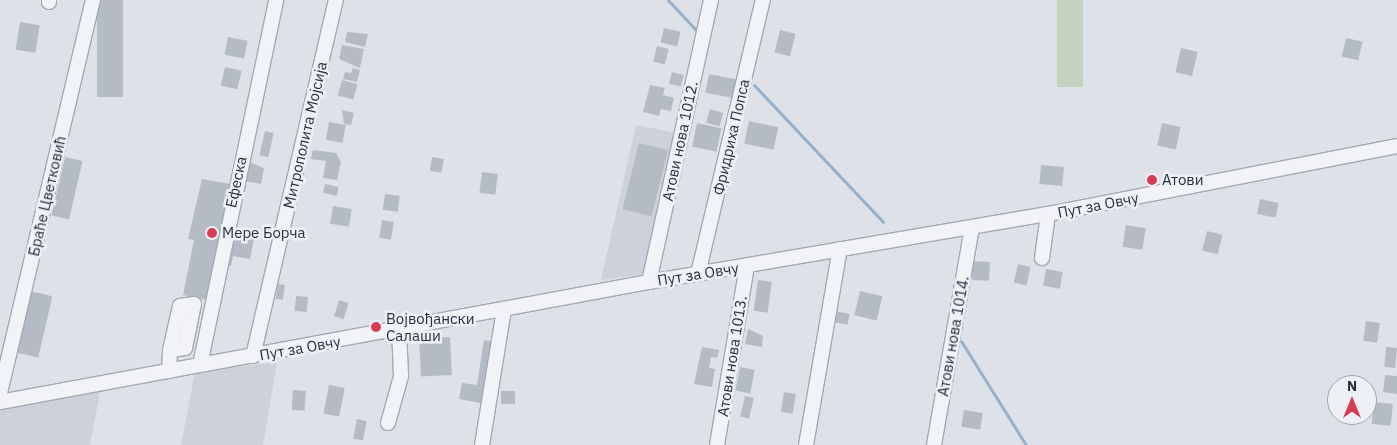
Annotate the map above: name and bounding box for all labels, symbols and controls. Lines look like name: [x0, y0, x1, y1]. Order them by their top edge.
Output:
street label: Митрополита Мојсија: [279, 60, 331, 210]
street label: Фридриха Попса: [709, 77, 753, 197]
street label: Атови нова 1012.: [658, 79, 702, 203]
street label: Браће Цветковић: [24, 134, 70, 258]
street label: Ефеска: [222, 155, 250, 209]
place label: Атови: [1162, 171, 1203, 189]
marker: Атови: [1146, 174, 1158, 186]
street label: Пут за Овчу: [1056, 188, 1140, 222]
place label: Мере Борча: [222, 224, 306, 242]
marker: Мере Борча: [206, 227, 218, 239]
street label: Пут за Овчу: [656, 259, 740, 289]
street label: Атови нова 1014.: [934, 274, 972, 398]
street label: Атови нова 1013.: [714, 294, 750, 418]
place label: Војвођански Салаши: [386, 309, 475, 344]
marker: Војвођански Салаши: [370, 321, 382, 333]
street label: Пут за Овчу: [258, 332, 342, 364]
north arrow: [1327, 375, 1377, 425]
text: N: [1347, 377, 1357, 395]

